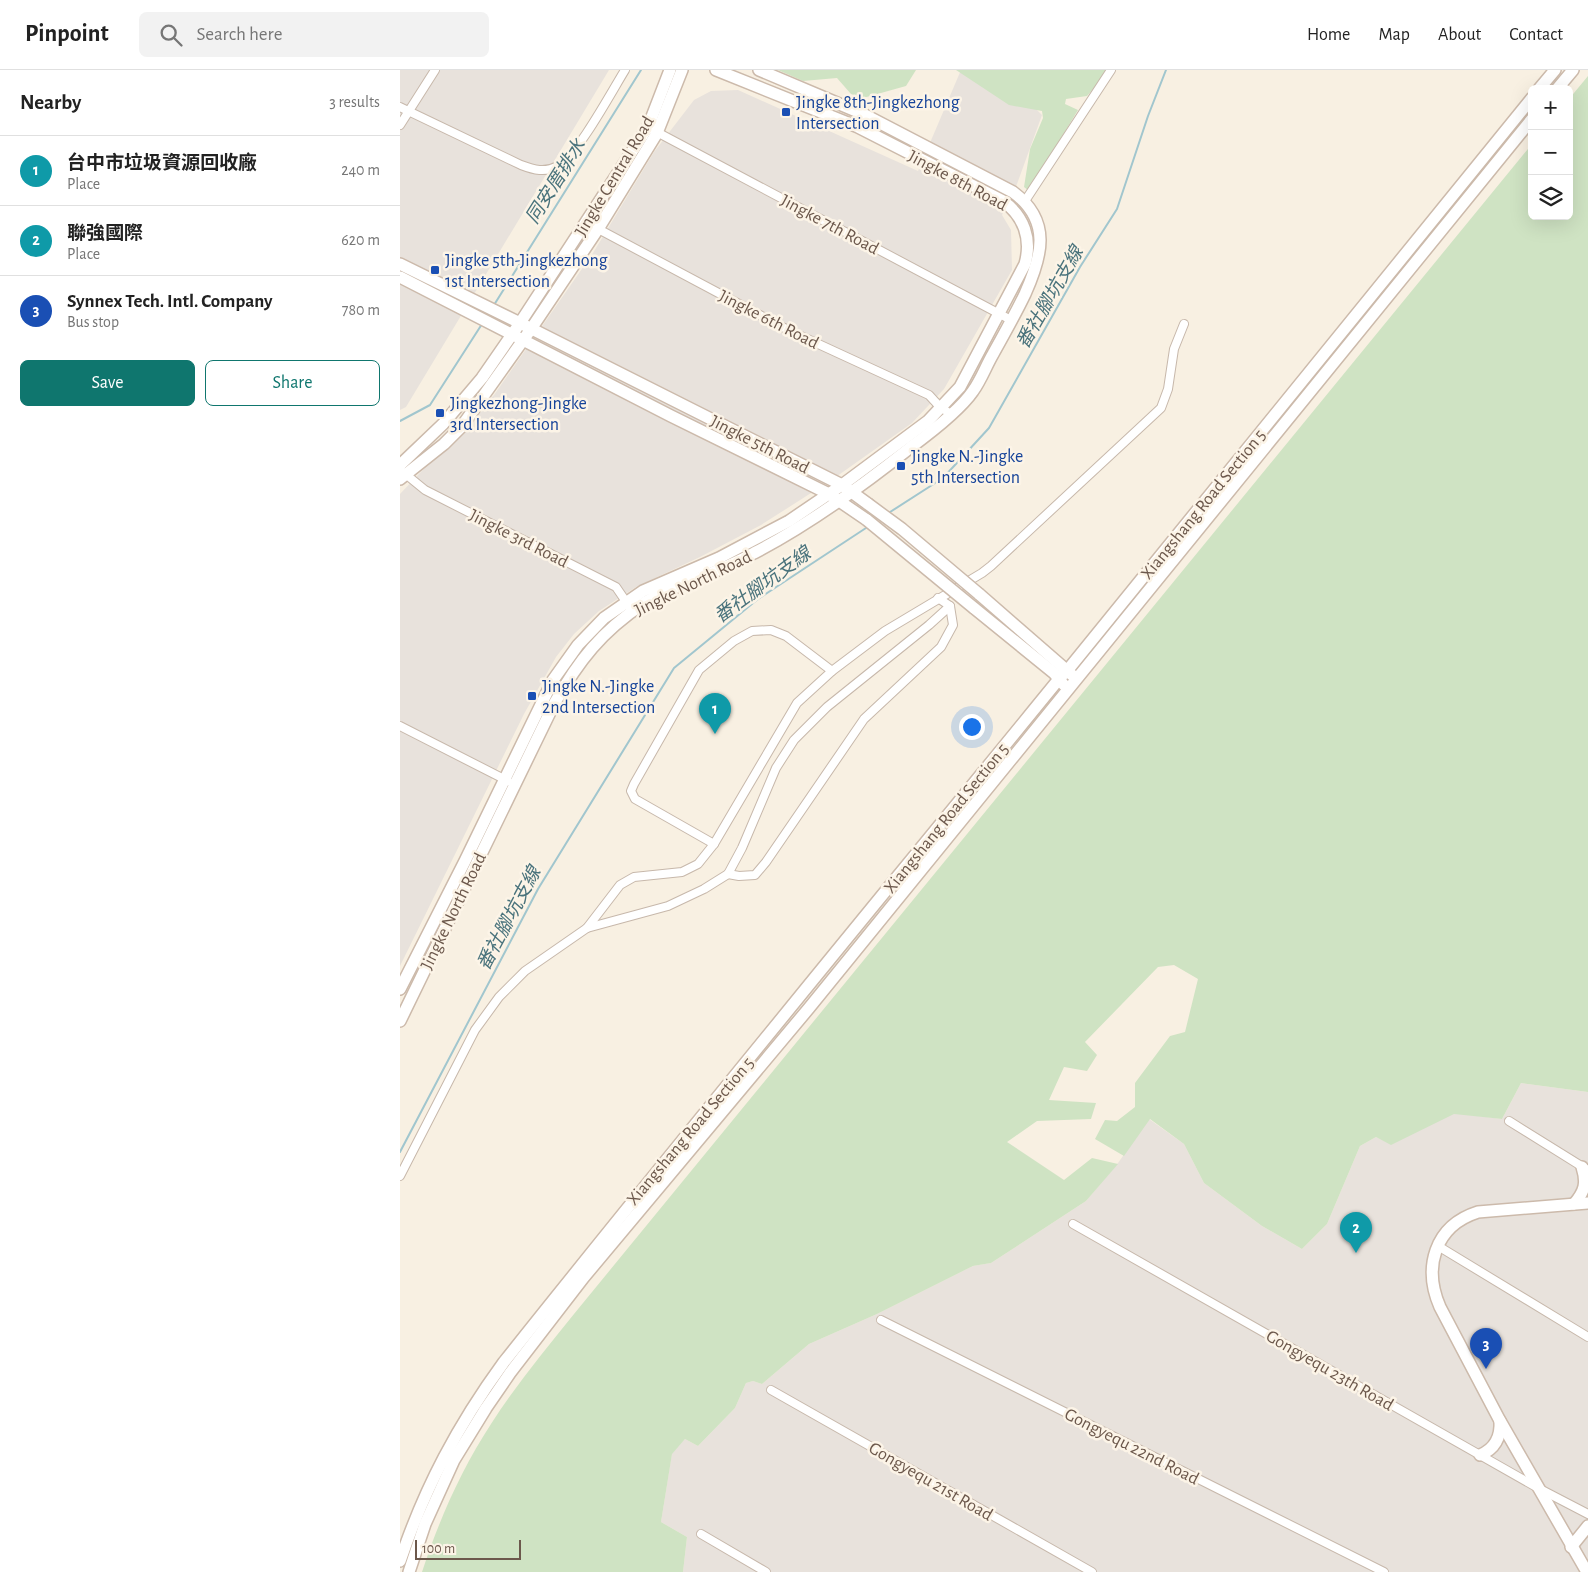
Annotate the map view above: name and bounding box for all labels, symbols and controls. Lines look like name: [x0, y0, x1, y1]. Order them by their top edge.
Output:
search box: [139, 12, 489, 57]
icon: search: [157, 21, 185, 49]
text: Pinpoint: [25, 22, 109, 46]
text: Search here: [197, 25, 283, 44]
text: Home: [1307, 26, 1350, 44]
text: Map: [1378, 26, 1410, 44]
text: About: [1438, 26, 1481, 44]
text: Contact: [1509, 26, 1563, 44]
map controls: [1528, 85, 1573, 220]
button: +: [1528, 85, 1573, 130]
text: Nearby: [20, 92, 81, 113]
text: 3 results: [329, 94, 380, 110]
place label: Jingke 8th-Jingkezhong Intersection: [796, 94, 960, 133]
marker: Jingke 8th-Jingkezhong Intersection: [780, 106, 792, 118]
street label: Jingke Central Road: [572, 113, 658, 240]
button: −: [1528, 130, 1573, 175]
water label: 同安厝排水: [521, 135, 590, 227]
street label: Jingke 8th Road: [905, 147, 1010, 215]
text: 台中市垃圾資源回收廠: [67, 154, 257, 173]
text: 1: [33, 162, 39, 178]
text: 240 m: [341, 162, 380, 178]
button: layers: [1528, 175, 1573, 220]
text: Place: [67, 176, 100, 192]
street label: Jingke 7th Road: [777, 191, 882, 258]
text: 聯強國際: [67, 224, 143, 243]
text: 2: [32, 232, 40, 248]
text: 620 m: [341, 232, 380, 248]
water label: 番社腳坑支線: [1012, 241, 1088, 352]
text: Place: [67, 246, 100, 262]
place label: Jingke 5th-Jingkezhong 1st Intersection: [445, 252, 608, 291]
marker: Jingke 5th-Jingkezhong 1st Intersection: [429, 264, 441, 276]
street label: Jingke 6th Road: [716, 287, 821, 353]
text: Synnex Tech. Intl. Company: [67, 292, 273, 311]
text: 3: [33, 302, 39, 318]
text: 780 m: [342, 302, 380, 318]
text: Bus stop: [67, 314, 119, 330]
button: Save: [20, 360, 195, 406]
button: Share: [205, 360, 380, 406]
place label: Jingkezhong-Jingke 3rd Intersection: [450, 395, 587, 434]
marker: Jingkezhong-Jingke 3rd Intersection: [434, 407, 446, 419]
street label: Jingke 5th Road: [707, 412, 812, 478]
street label: Xiangshang Road Section 5: [1138, 426, 1270, 583]
place label: Jingke N.-Jingke 5th Intersection: [911, 448, 1023, 487]
marker: Jingke N.-Jingke 5th Intersection: [895, 460, 907, 472]
street label: Jingke 3rd Road: [466, 506, 571, 572]
water label: 番社腳坑支線: [710, 541, 816, 626]
street label: Jingke North Road: [632, 548, 755, 620]
place label: Jingke N.-Jingke 2nd Intersection: [542, 678, 655, 717]
marker: Jingke N.-Jingke 2nd Intersection: [526, 690, 538, 702]
pin: 1: [699, 693, 731, 734]
your location: [959, 714, 985, 740]
street label: Xiangshang Road Section 5: [881, 740, 1013, 897]
street label: Jingke North Road: [418, 850, 490, 973]
water label: 番社腳坑支線: [472, 861, 545, 973]
street label: Xiangshang Road Section 5: [624, 1054, 758, 1209]
pin: 2: [1340, 1212, 1372, 1253]
street label: Gongyequ 23th Road: [1263, 1327, 1396, 1415]
pin: 3: [1470, 1328, 1502, 1369]
street label: Gongyequ 22nd Road: [1062, 1405, 1202, 1489]
street label: Gongyequ 21st Road: [865, 1439, 996, 1525]
scale bar: [415, 1537, 521, 1560]
text: 100 m: [422, 1542, 455, 1556]

